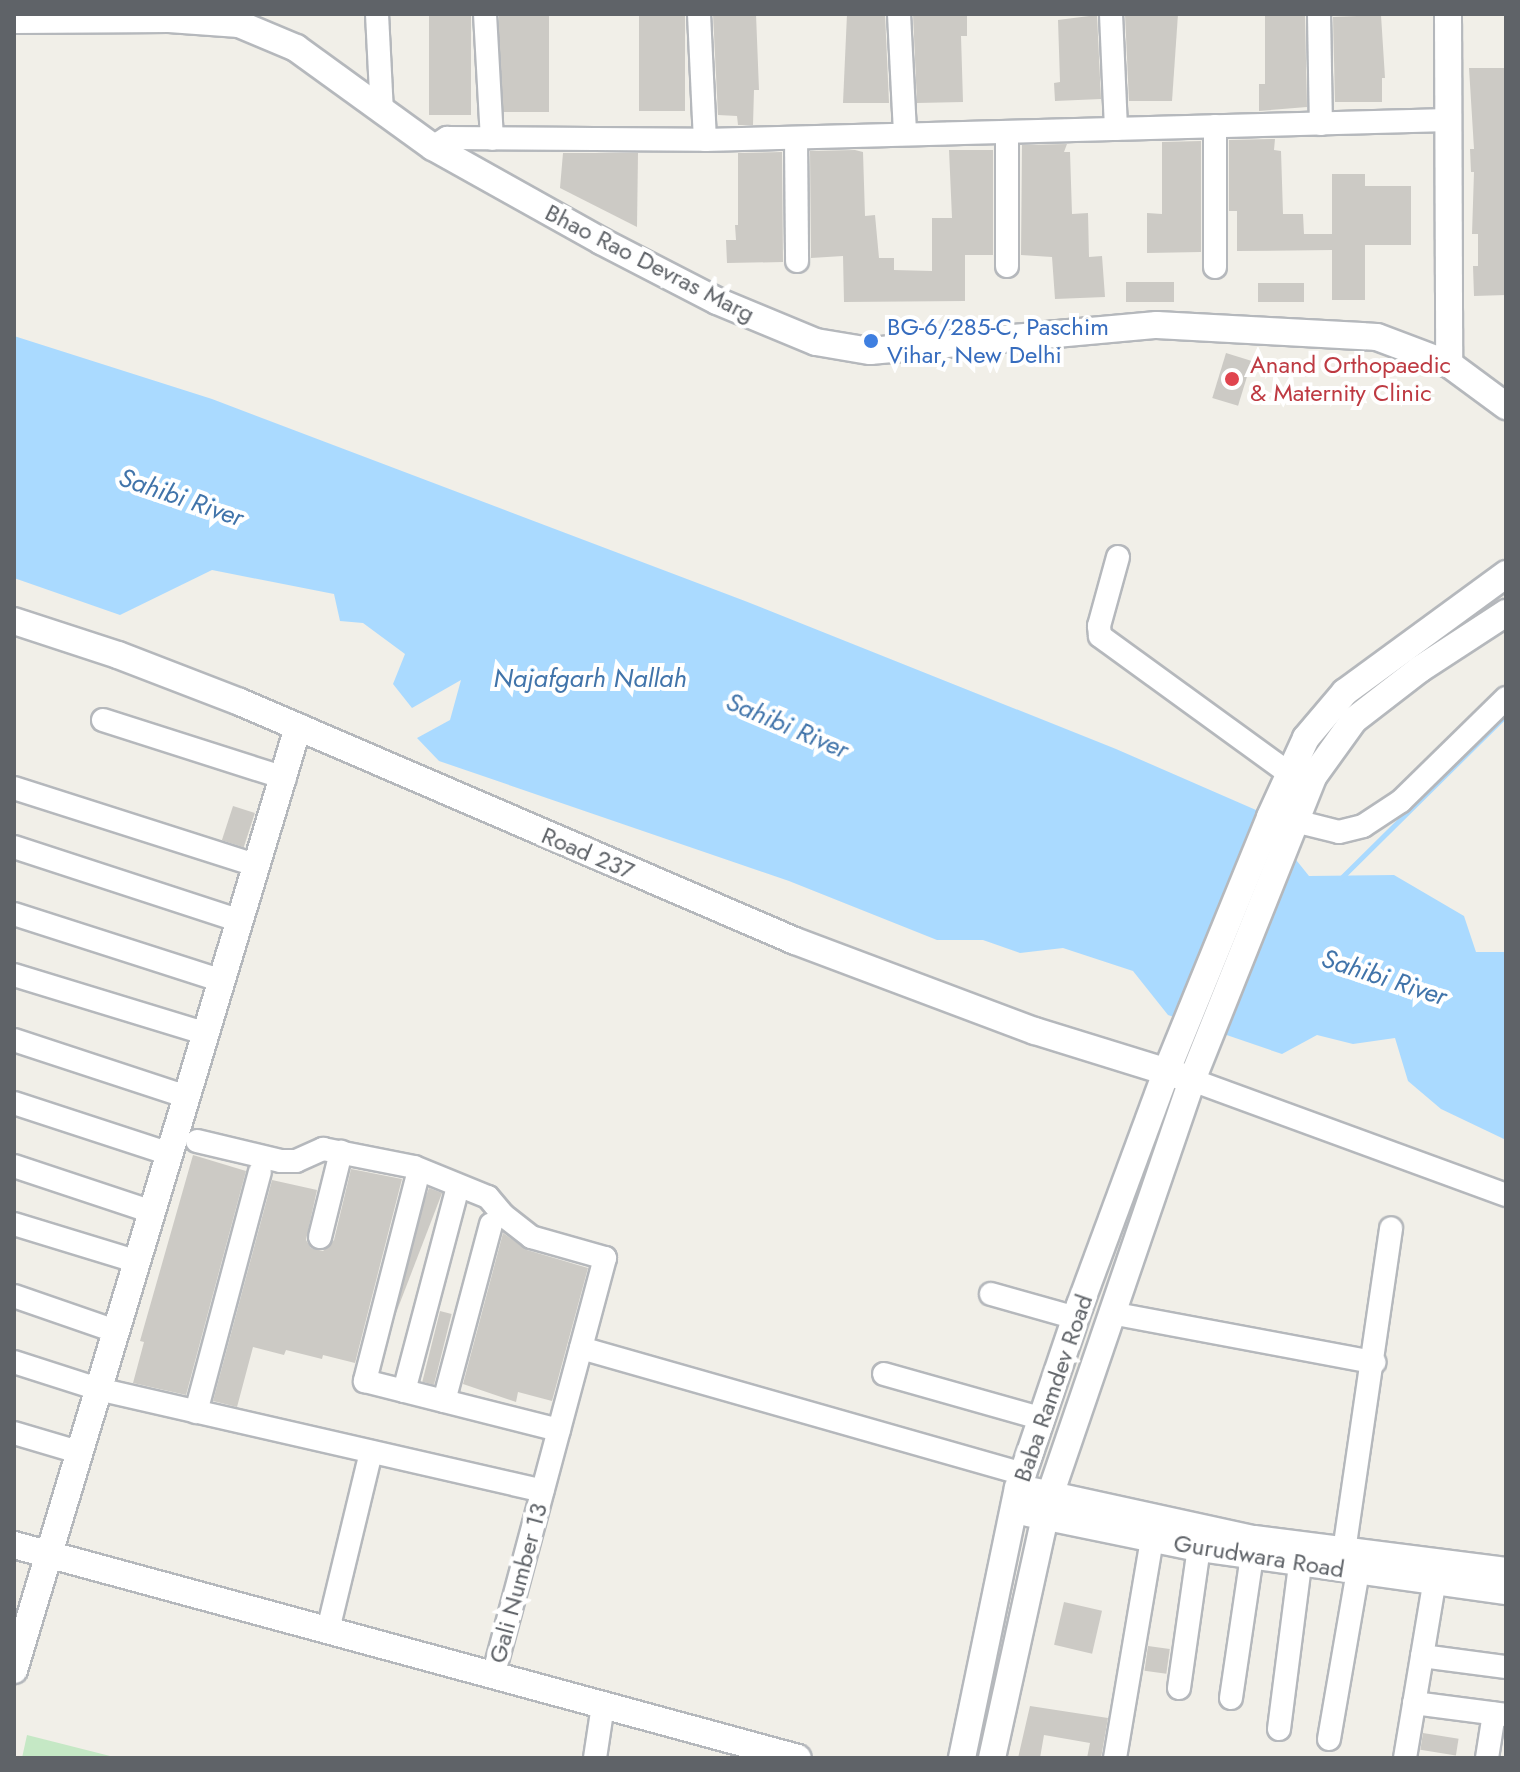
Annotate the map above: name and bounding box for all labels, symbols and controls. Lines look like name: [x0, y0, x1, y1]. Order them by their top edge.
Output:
street label: Bhao Rao Devras Marg: [540, 198, 760, 328]
place label: BG-6/285-C, Paschim Vihar, New Delhi: [887, 313, 1109, 369]
marker: BG-6/285-C, Paschim Vihar, New Delhi: [862, 332, 880, 350]
place label: Anand Orthopaedic & Maternity Clinic: [1250, 351, 1451, 407]
marker: Anand Orthopaedic & Maternity Clinic: [1221, 368, 1243, 390]
water label: Sahibi River: [115, 462, 247, 534]
water label: Najafgarh Nallah: [493, 663, 687, 695]
water label: Sahibi River: [721, 686, 853, 766]
street label: Road 237: [537, 821, 639, 885]
water label: Sahibi River: [1317, 943, 1451, 1013]
street label: Baba Ramdev Road: [1007, 1291, 1099, 1485]
street label: Gali Number 13: [483, 1500, 553, 1666]
street label: Gurudwara Road: [1172, 1528, 1346, 1584]

